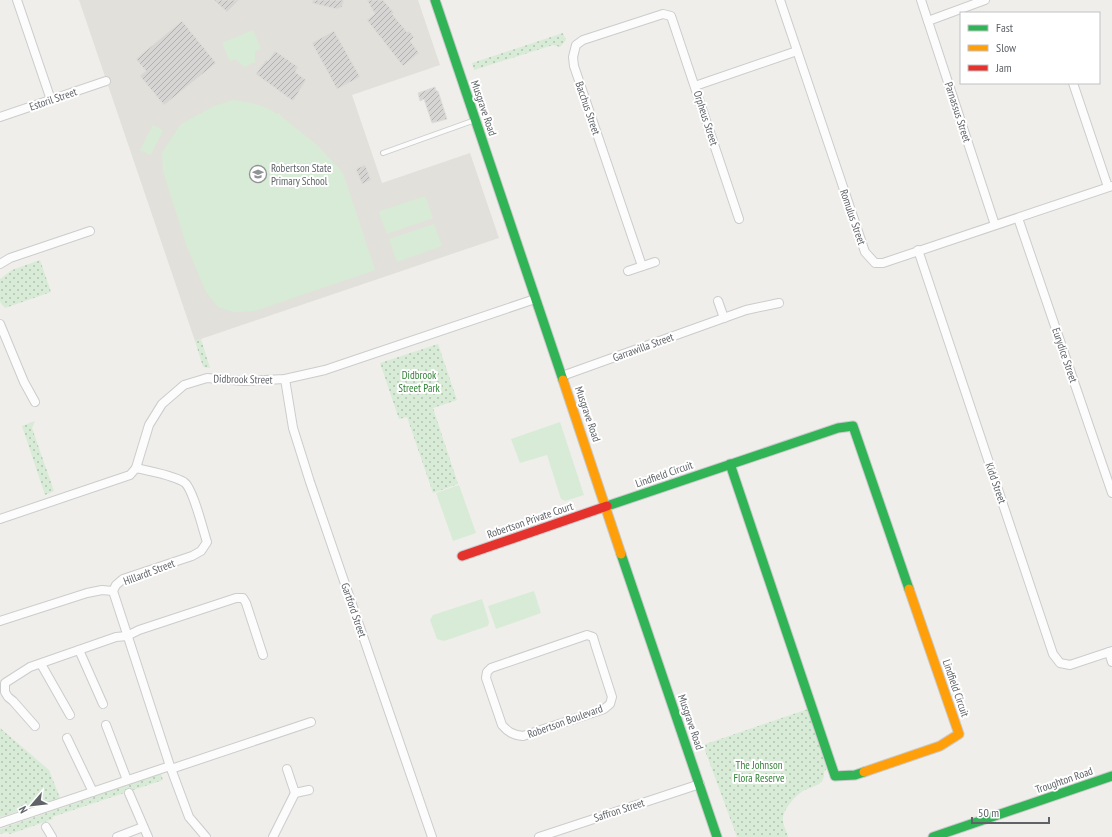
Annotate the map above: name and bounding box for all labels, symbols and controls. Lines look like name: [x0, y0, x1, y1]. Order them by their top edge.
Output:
legend: [960, 12, 1100, 84]
text: Fast: [996, 20, 1014, 35]
text: Slow: [996, 40, 1017, 55]
text: Jam: [995, 60, 1012, 75]
street label: Musgrave Road: [468, 79, 500, 138]
street label: Bacchus Street: [572, 79, 604, 137]
street label: Parnassus Street: [942, 80, 974, 144]
street label: Estoril Street: [27, 84, 79, 114]
street label: Orpheus Street: [691, 89, 721, 147]
place label: Robertson State Primary School: [271, 161, 332, 188]
school or university icon: Robertson State Primary School: [248, 164, 268, 184]
street label: Romulus Street: [837, 187, 869, 247]
street label: Eurydice Street: [1049, 326, 1081, 384]
street label: Garrawilla Street: [611, 330, 675, 364]
park label: Didbrook Street Park: [398, 368, 440, 395]
street label: Didbrook Street: [213, 371, 273, 387]
street label: Musgrave Road: [572, 385, 604, 444]
street label: Lindfield Circuit: [633, 458, 695, 490]
street label: Kidd Street: [982, 461, 1010, 505]
street label: Robertson Private Court: [485, 499, 575, 541]
street label: Hillardt Street: [121, 556, 177, 588]
street label: Gartford Street: [338, 581, 370, 639]
street label: Lindfield Circuit: [940, 657, 972, 719]
street label: Musgrave Road: [675, 693, 707, 752]
street label: Robertson Boulevard: [526, 701, 605, 741]
park label: The Johnson Flora Reserve: [733, 758, 785, 785]
street label: Troughton Road: [1033, 764, 1095, 796]
north arrow: [12, 785, 52, 825]
street label: Saffron Street: [592, 795, 646, 825]
scale bar: [972, 799, 1049, 825]
text: N: [16, 804, 31, 816]
text: 50 m: [978, 805, 999, 820]

